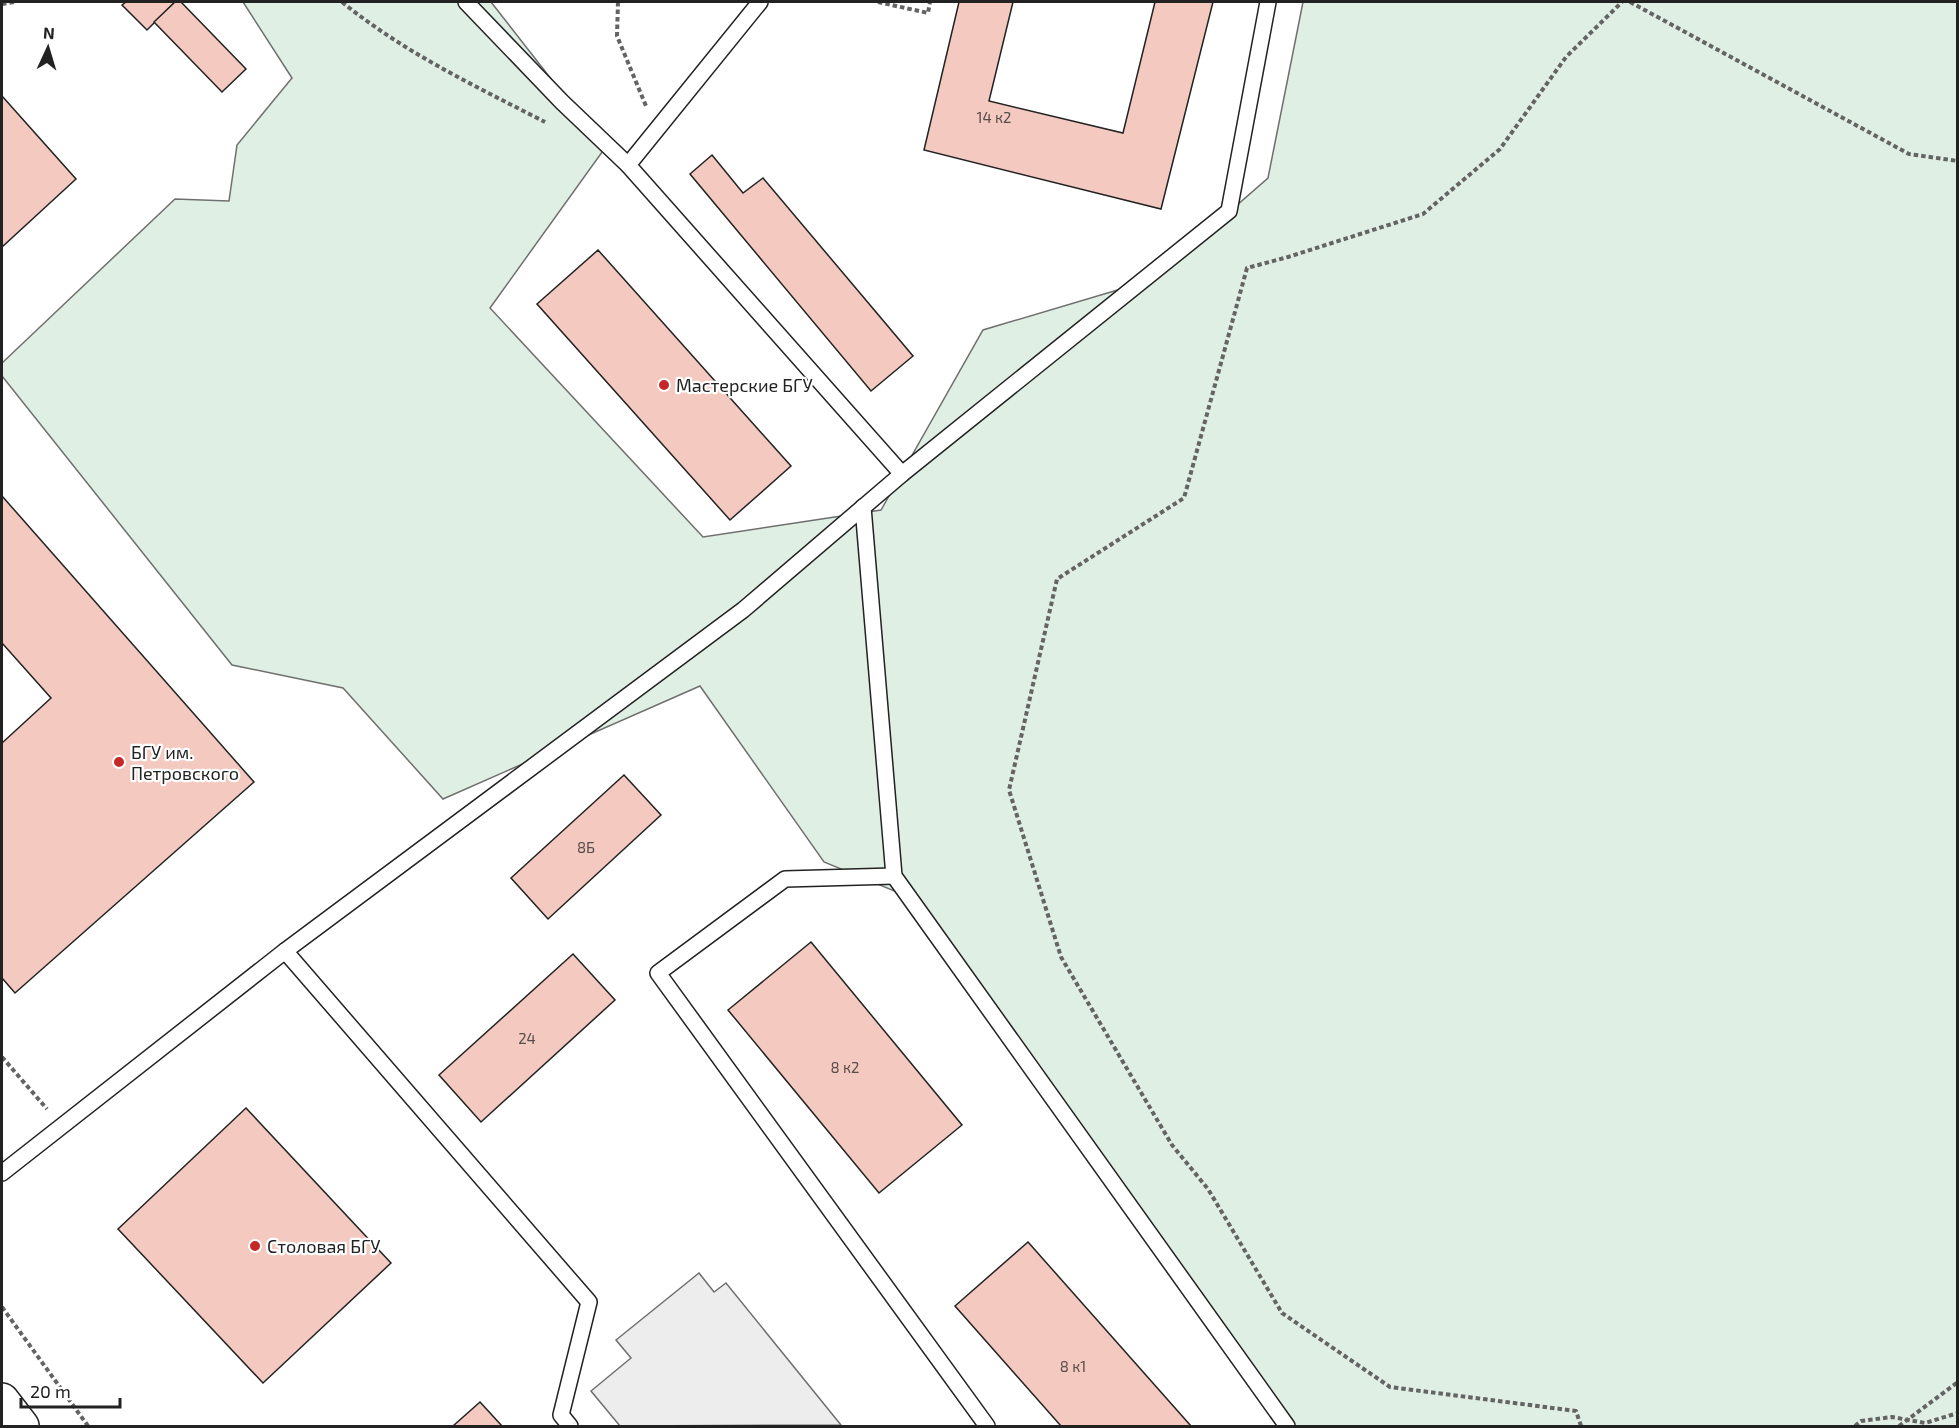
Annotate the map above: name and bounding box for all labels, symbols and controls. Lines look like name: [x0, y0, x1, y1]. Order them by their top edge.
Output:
north arrow: [18, 18, 78, 78]
text: N: [43, 23, 56, 42]
house number: 14 к2: [976, 108, 1012, 126]
place label: Мастерские БГУ: [676, 374, 813, 396]
marker: Мастерские БГУ: [657, 378, 671, 392]
place label: БГУ им. Петровского: [131, 741, 239, 784]
marker: БГУ им. Петровского: [112, 755, 126, 769]
house number: 8Б: [577, 838, 595, 856]
house number: 24: [518, 1029, 536, 1047]
house number: 8 к2: [831, 1058, 859, 1076]
place label: Столовая БГУ: [267, 1235, 380, 1257]
marker: Столовая БГУ: [248, 1239, 262, 1253]
house number: 8 к1: [1060, 1357, 1086, 1375]
scale bar: [21, 1371, 120, 1409]
text: 20 m: [30, 1380, 71, 1402]

